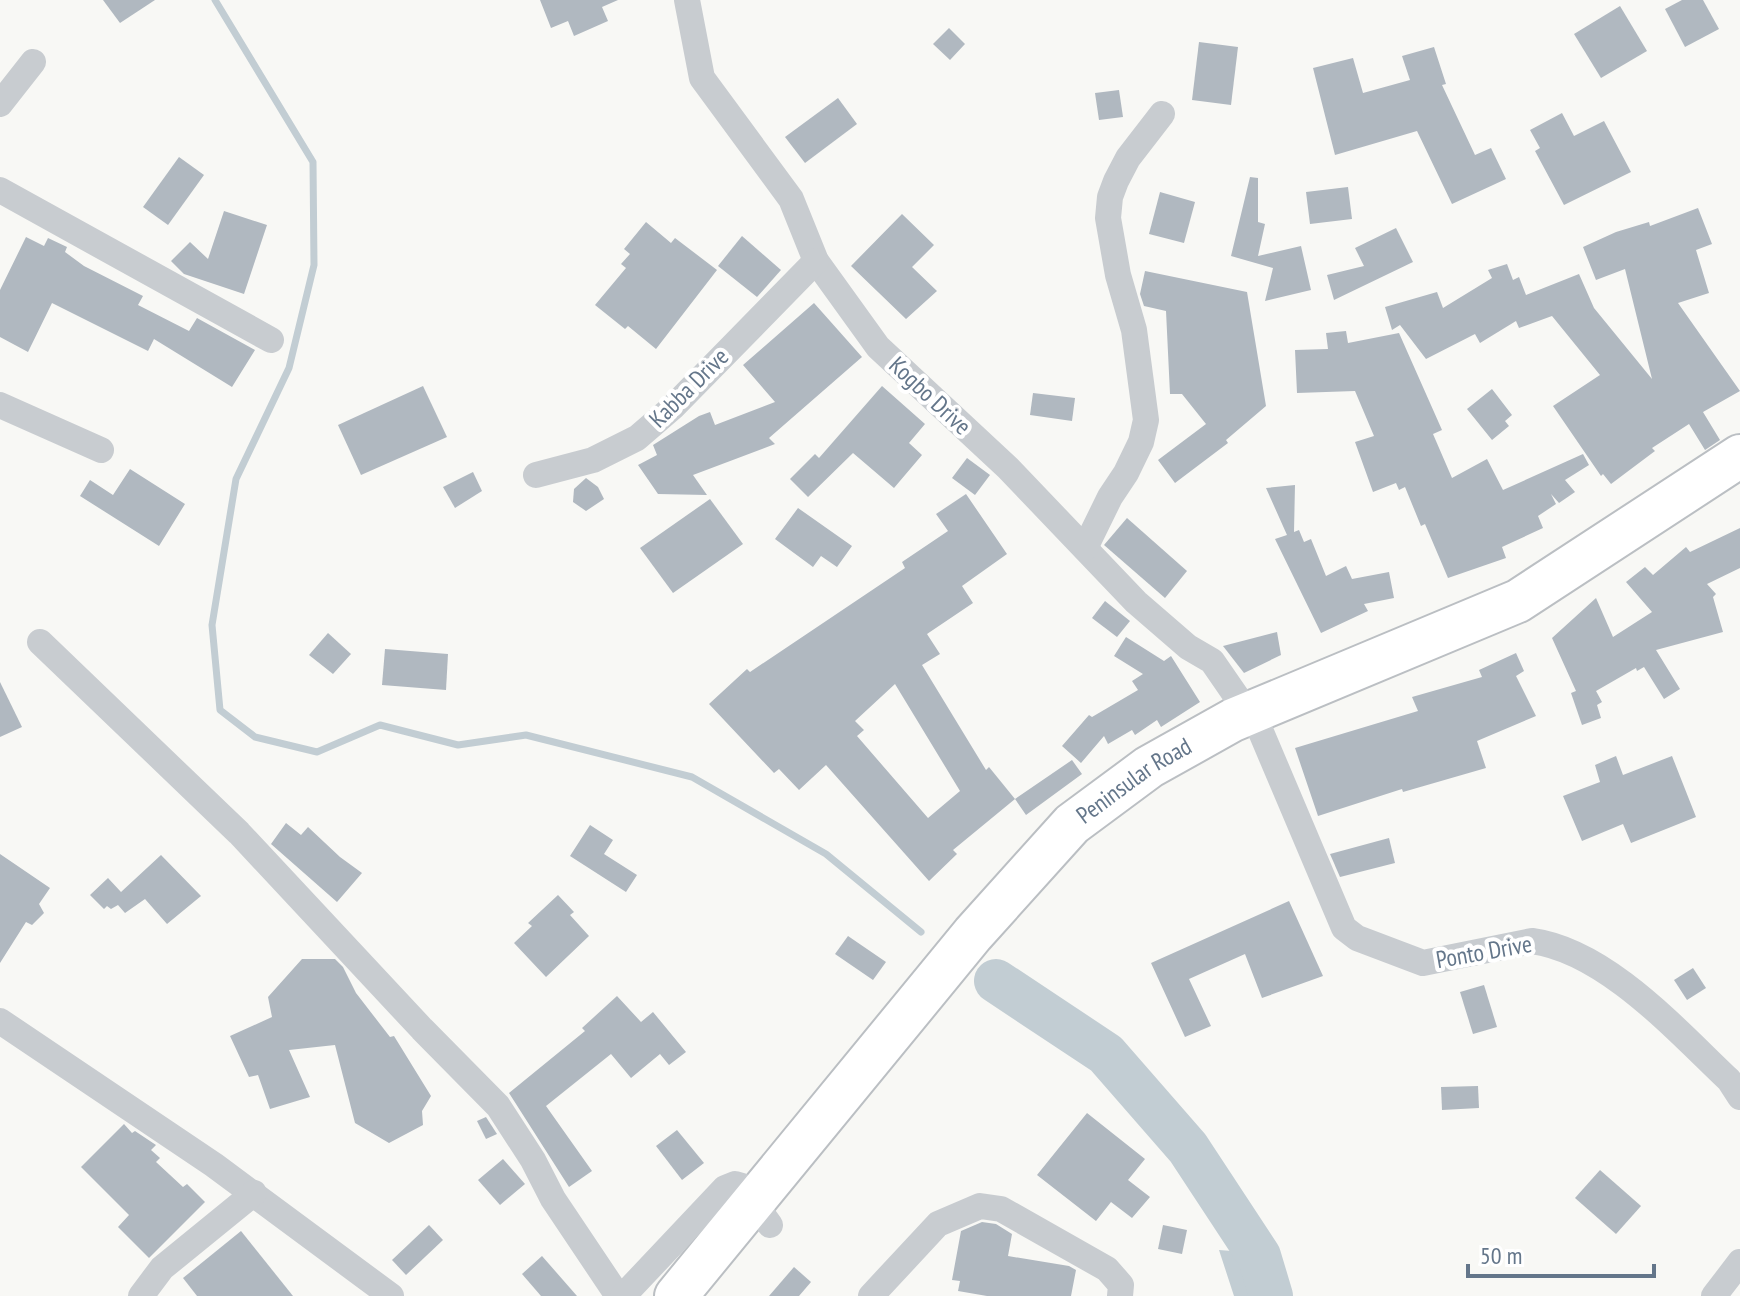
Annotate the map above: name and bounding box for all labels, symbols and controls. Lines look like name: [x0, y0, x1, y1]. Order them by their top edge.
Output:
street label: Kabba Drive: [642, 341, 735, 434]
street label: Kogbo Drive: [883, 350, 978, 441]
street label: Peninsular Road: [1070, 730, 1197, 830]
street label: Ponto Drive: [1434, 928, 1534, 975]
scale bar: [1468, 1228, 1654, 1278]
text: 50 m: [1480, 1240, 1522, 1271]

